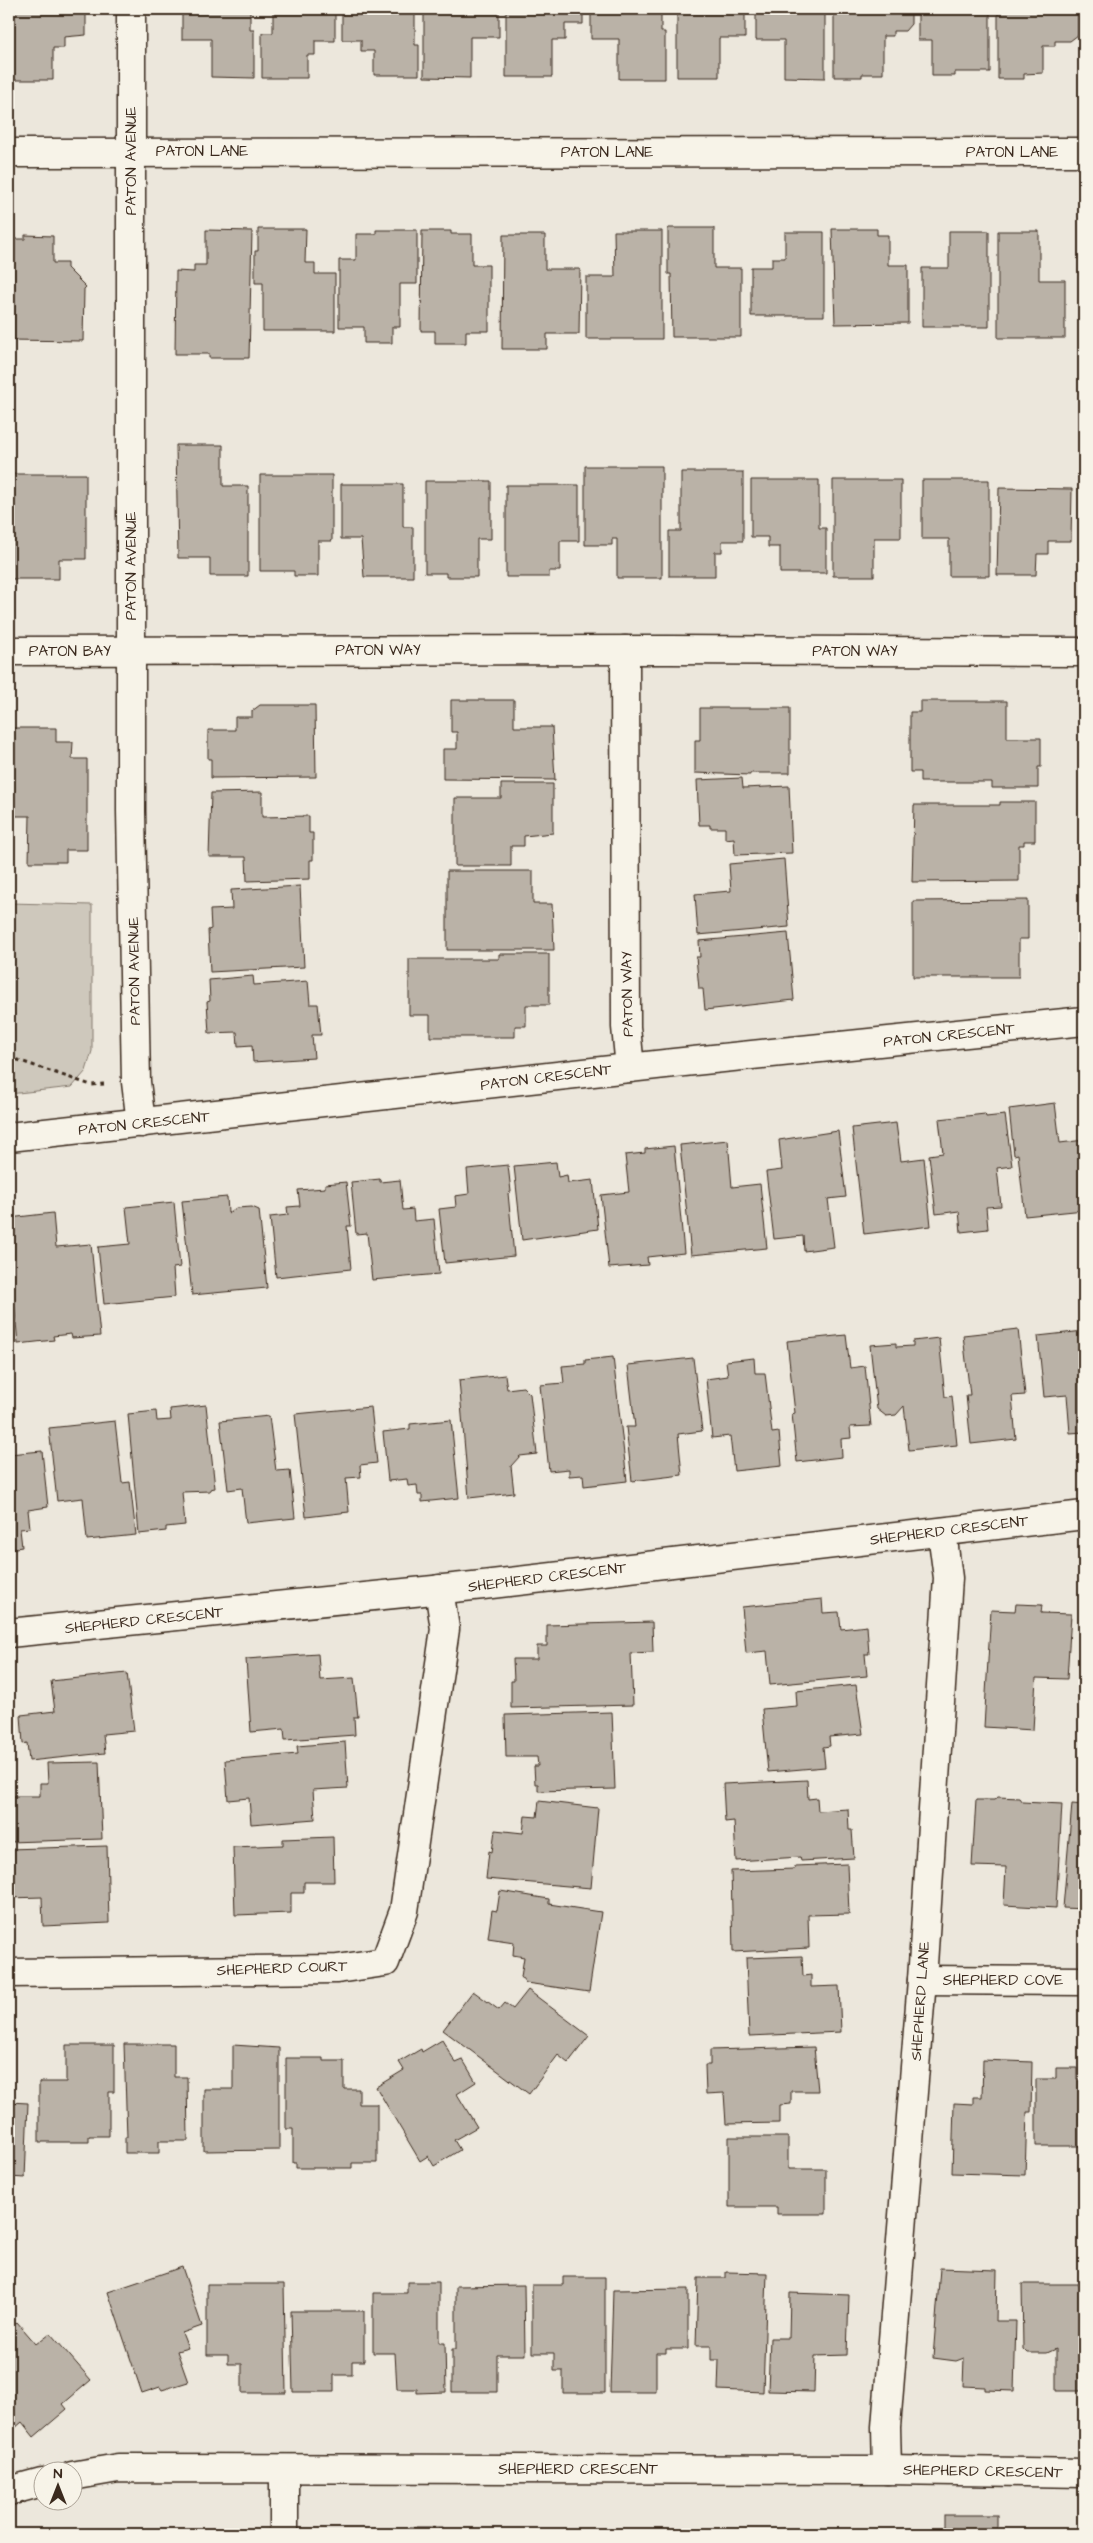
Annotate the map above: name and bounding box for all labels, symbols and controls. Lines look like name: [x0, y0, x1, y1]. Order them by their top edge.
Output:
street label: PATON AVENUE: [121, 107, 142, 215]
street label: PATON LANE: [156, 141, 248, 162]
street label: PATON LANE: [561, 142, 653, 163]
street label: PATON LANE: [966, 142, 1058, 163]
street label: PATON AVENUE: [121, 512, 142, 620]
street label: PATON WAY: [335, 640, 421, 661]
street label: PATON BAY: [29, 641, 111, 662]
street label: PATON WAY: [812, 641, 898, 662]
street label: PATON AVENUE: [123, 916, 146, 1025]
street label: PATON WAY: [616, 951, 639, 1037]
street label: PATON CRESCENT: [882, 1018, 1016, 1053]
street label: PATON CRESCENT: [479, 1059, 614, 1096]
street label: PATON CRESCENT: [77, 1106, 211, 1141]
street label: SHEPHERD CRESCENT: [869, 1510, 1030, 1551]
street label: SHEPHERD CRESCENT: [467, 1557, 628, 1598]
street label: SHEPHERD CRESCENT: [64, 1602, 225, 1639]
street label: SHEPHERD LANE: [906, 1940, 935, 2062]
street label: SHEPHERD COURT: [216, 1956, 348, 1981]
street label: SHEPHERD COVE: [943, 1970, 1063, 1991]
street label: SHEPHERD CRESCENT: [498, 2459, 658, 2480]
north arrow: [32, 2460, 82, 2510]
street label: SHEPHERD CRESCENT: [903, 2460, 1064, 2483]
text: N: [54, 2464, 63, 2484]

